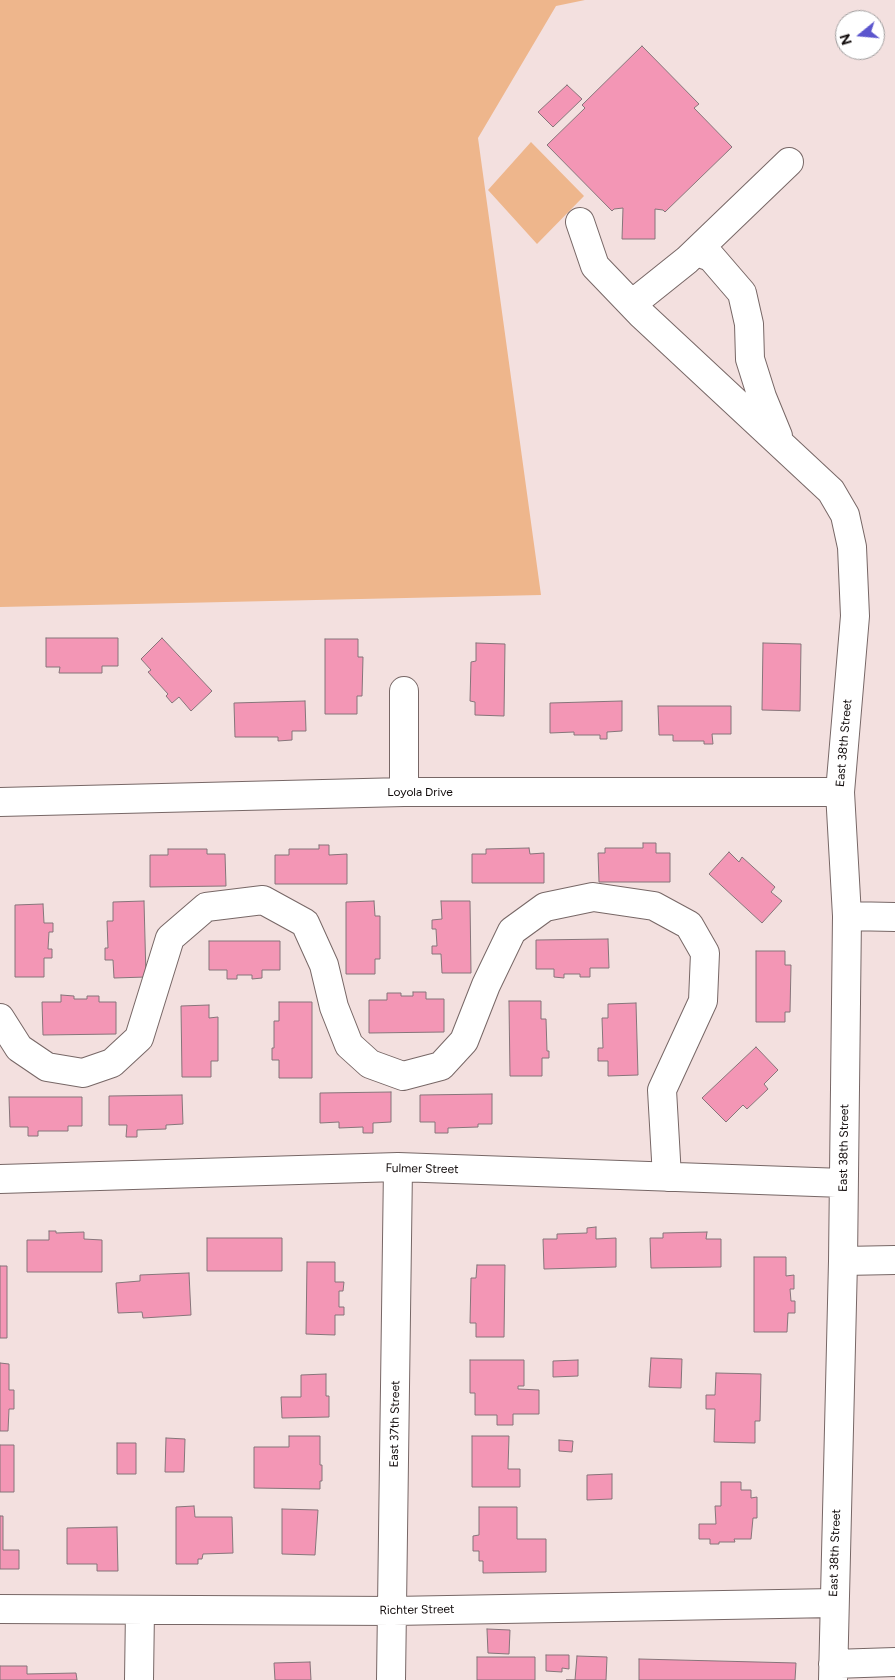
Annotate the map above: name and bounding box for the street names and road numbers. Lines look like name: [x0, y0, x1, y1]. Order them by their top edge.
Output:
street label: East 38th Street: [833, 699, 855, 787]
street label: Loyola Drive: [387, 785, 453, 799]
street label: East 38th Street: [836, 1104, 852, 1192]
street label: Fulmer Street: [385, 1161, 459, 1177]
street label: East 37th Street: [387, 1380, 403, 1468]
street label: East 38th Street: [826, 1509, 844, 1597]
street label: Richter Street: [379, 1602, 455, 1618]

